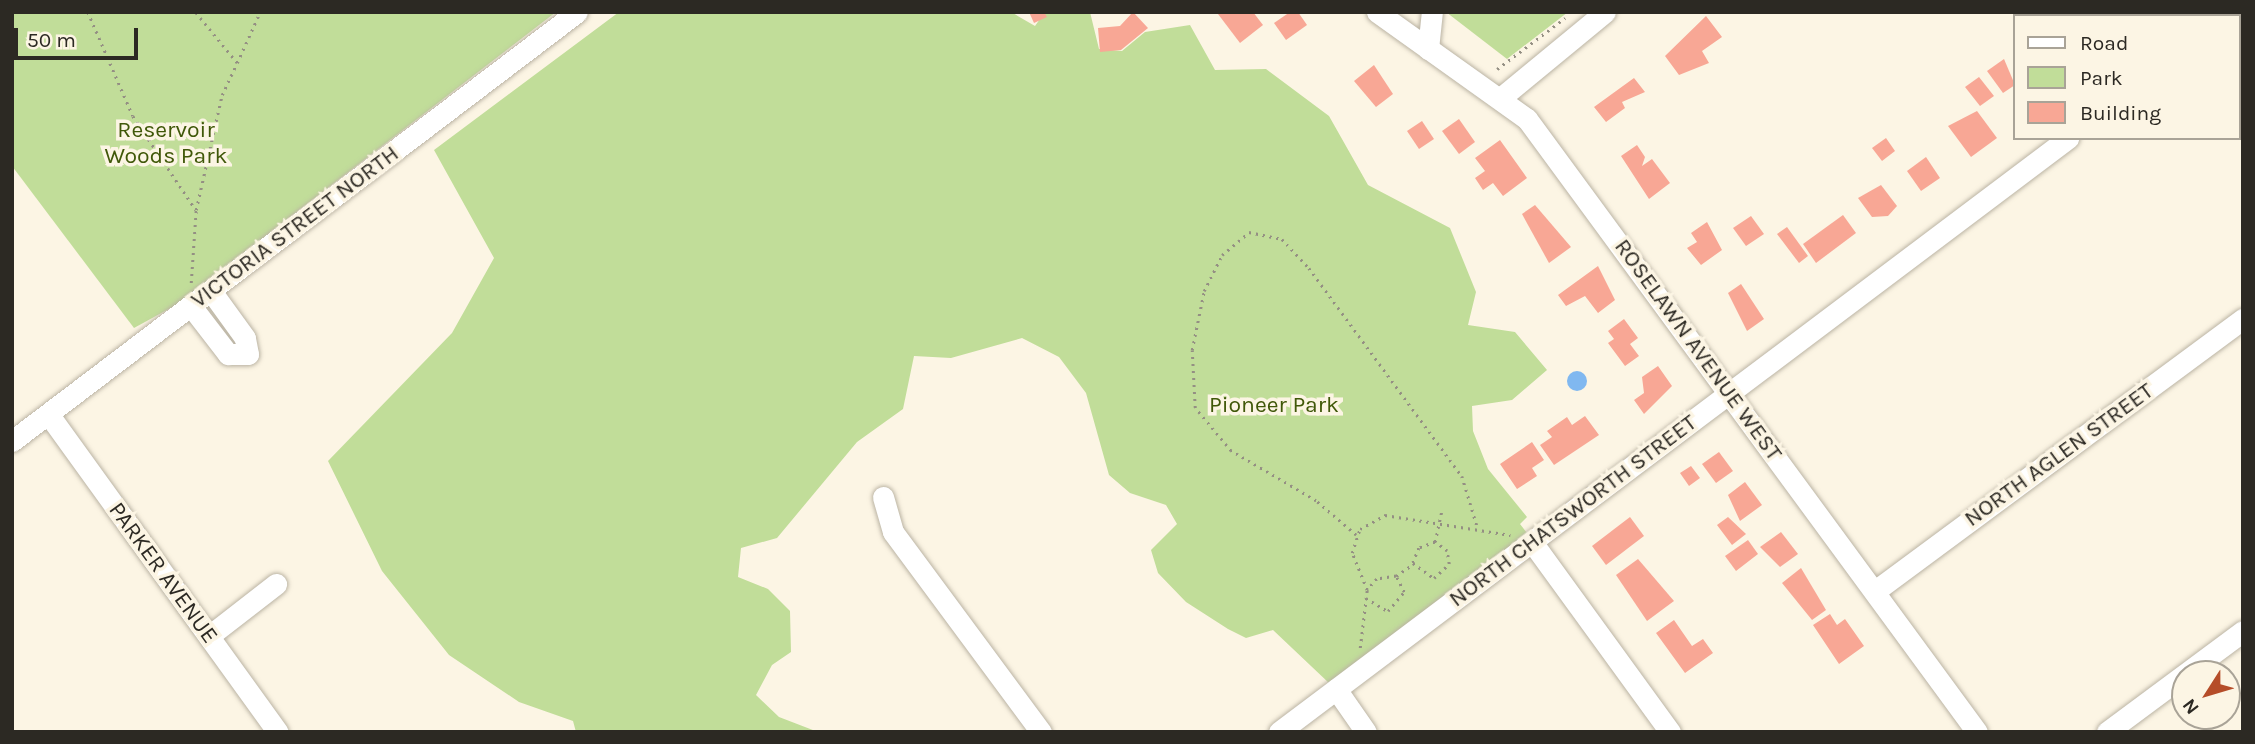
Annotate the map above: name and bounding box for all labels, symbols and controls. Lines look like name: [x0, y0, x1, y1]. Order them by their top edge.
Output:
scale bar: [18, 14, 142, 58]
legend: [2014, 14, 2241, 140]
text: 50 m: [27, 28, 76, 52]
text: Road: [2080, 31, 2128, 55]
text: Park: [2080, 66, 2123, 90]
text: Building: [2080, 101, 2161, 125]
park label: Reservoir Woods Park: [105, 116, 227, 170]
street label: VICTORIA STREET NORTH: [186, 140, 404, 314]
street label: ROSELAWN AVENUE WEST: [1608, 234, 1788, 466]
street label: NORTH AGLEN STREET: [1959, 377, 2159, 533]
park label: Pioneer Park: [1209, 391, 1339, 419]
street label: NORTH CHATSWORTH STREET: [1444, 409, 1702, 613]
street label: PARKER AVENUE: [103, 497, 223, 649]
north arrow: [2171, 660, 2241, 730]
text: N: [2178, 694, 2204, 718]

